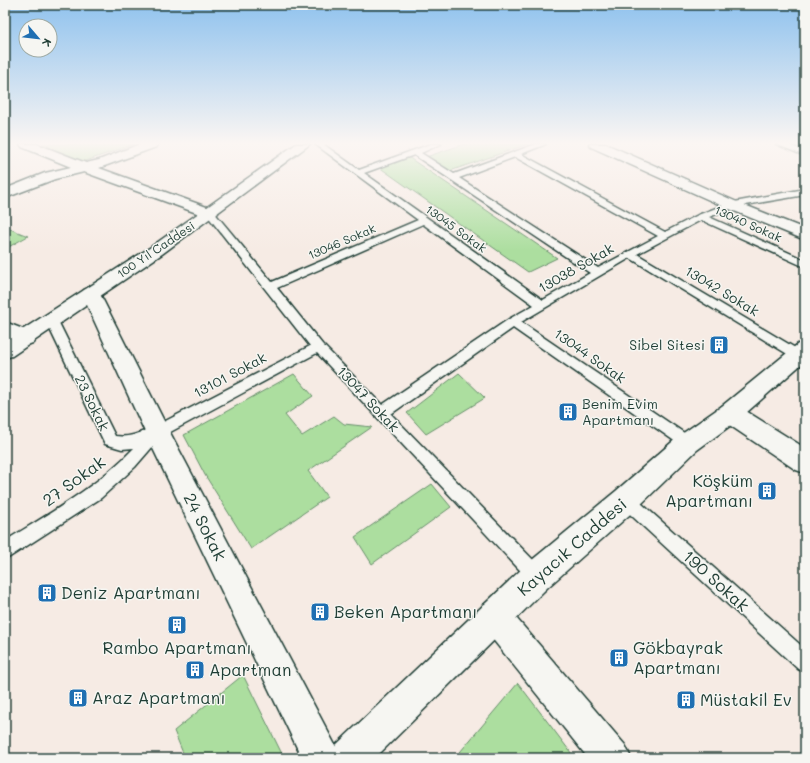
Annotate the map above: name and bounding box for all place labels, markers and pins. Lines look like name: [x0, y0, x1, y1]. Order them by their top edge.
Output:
building icon: Sibel Sitesi: [708, 334, 730, 356]
place label: Sibel Sitesi: [629, 335, 705, 354]
place label: Benim Evim Apartmanı: [582, 394, 658, 429]
building icon: Benim Evim Apartmanı: [557, 401, 579, 423]
place label: Köşküm Apartmanı: [665, 469, 753, 511]
building icon: Köşküm Apartmanı: [756, 480, 778, 502]
place label: Deniz Apartmanı: [61, 581, 200, 603]
building icon: Deniz Apartmanı: [36, 582, 58, 604]
place label: Beken Apartmanı: [334, 600, 477, 622]
building icon: Beken Apartmanı: [309, 601, 331, 623]
building icon: Rambo Apartmanı: [166, 614, 188, 636]
place label: Rambo Apartmanı: [102, 636, 252, 658]
place label: Gökbayrak Apartmanı: [633, 636, 723, 678]
building icon: Gökbayrak Apartmanı: [608, 647, 630, 669]
place label: Apartman: [209, 658, 291, 680]
building icon: Apartman: [184, 659, 206, 681]
place label: Araz Apartmanı: [92, 686, 226, 708]
building icon: Araz Apartmanı: [67, 687, 89, 709]
place label: Müstakil Ev: [700, 688, 792, 710]
building icon: Müstakil Ev: [675, 689, 697, 711]

